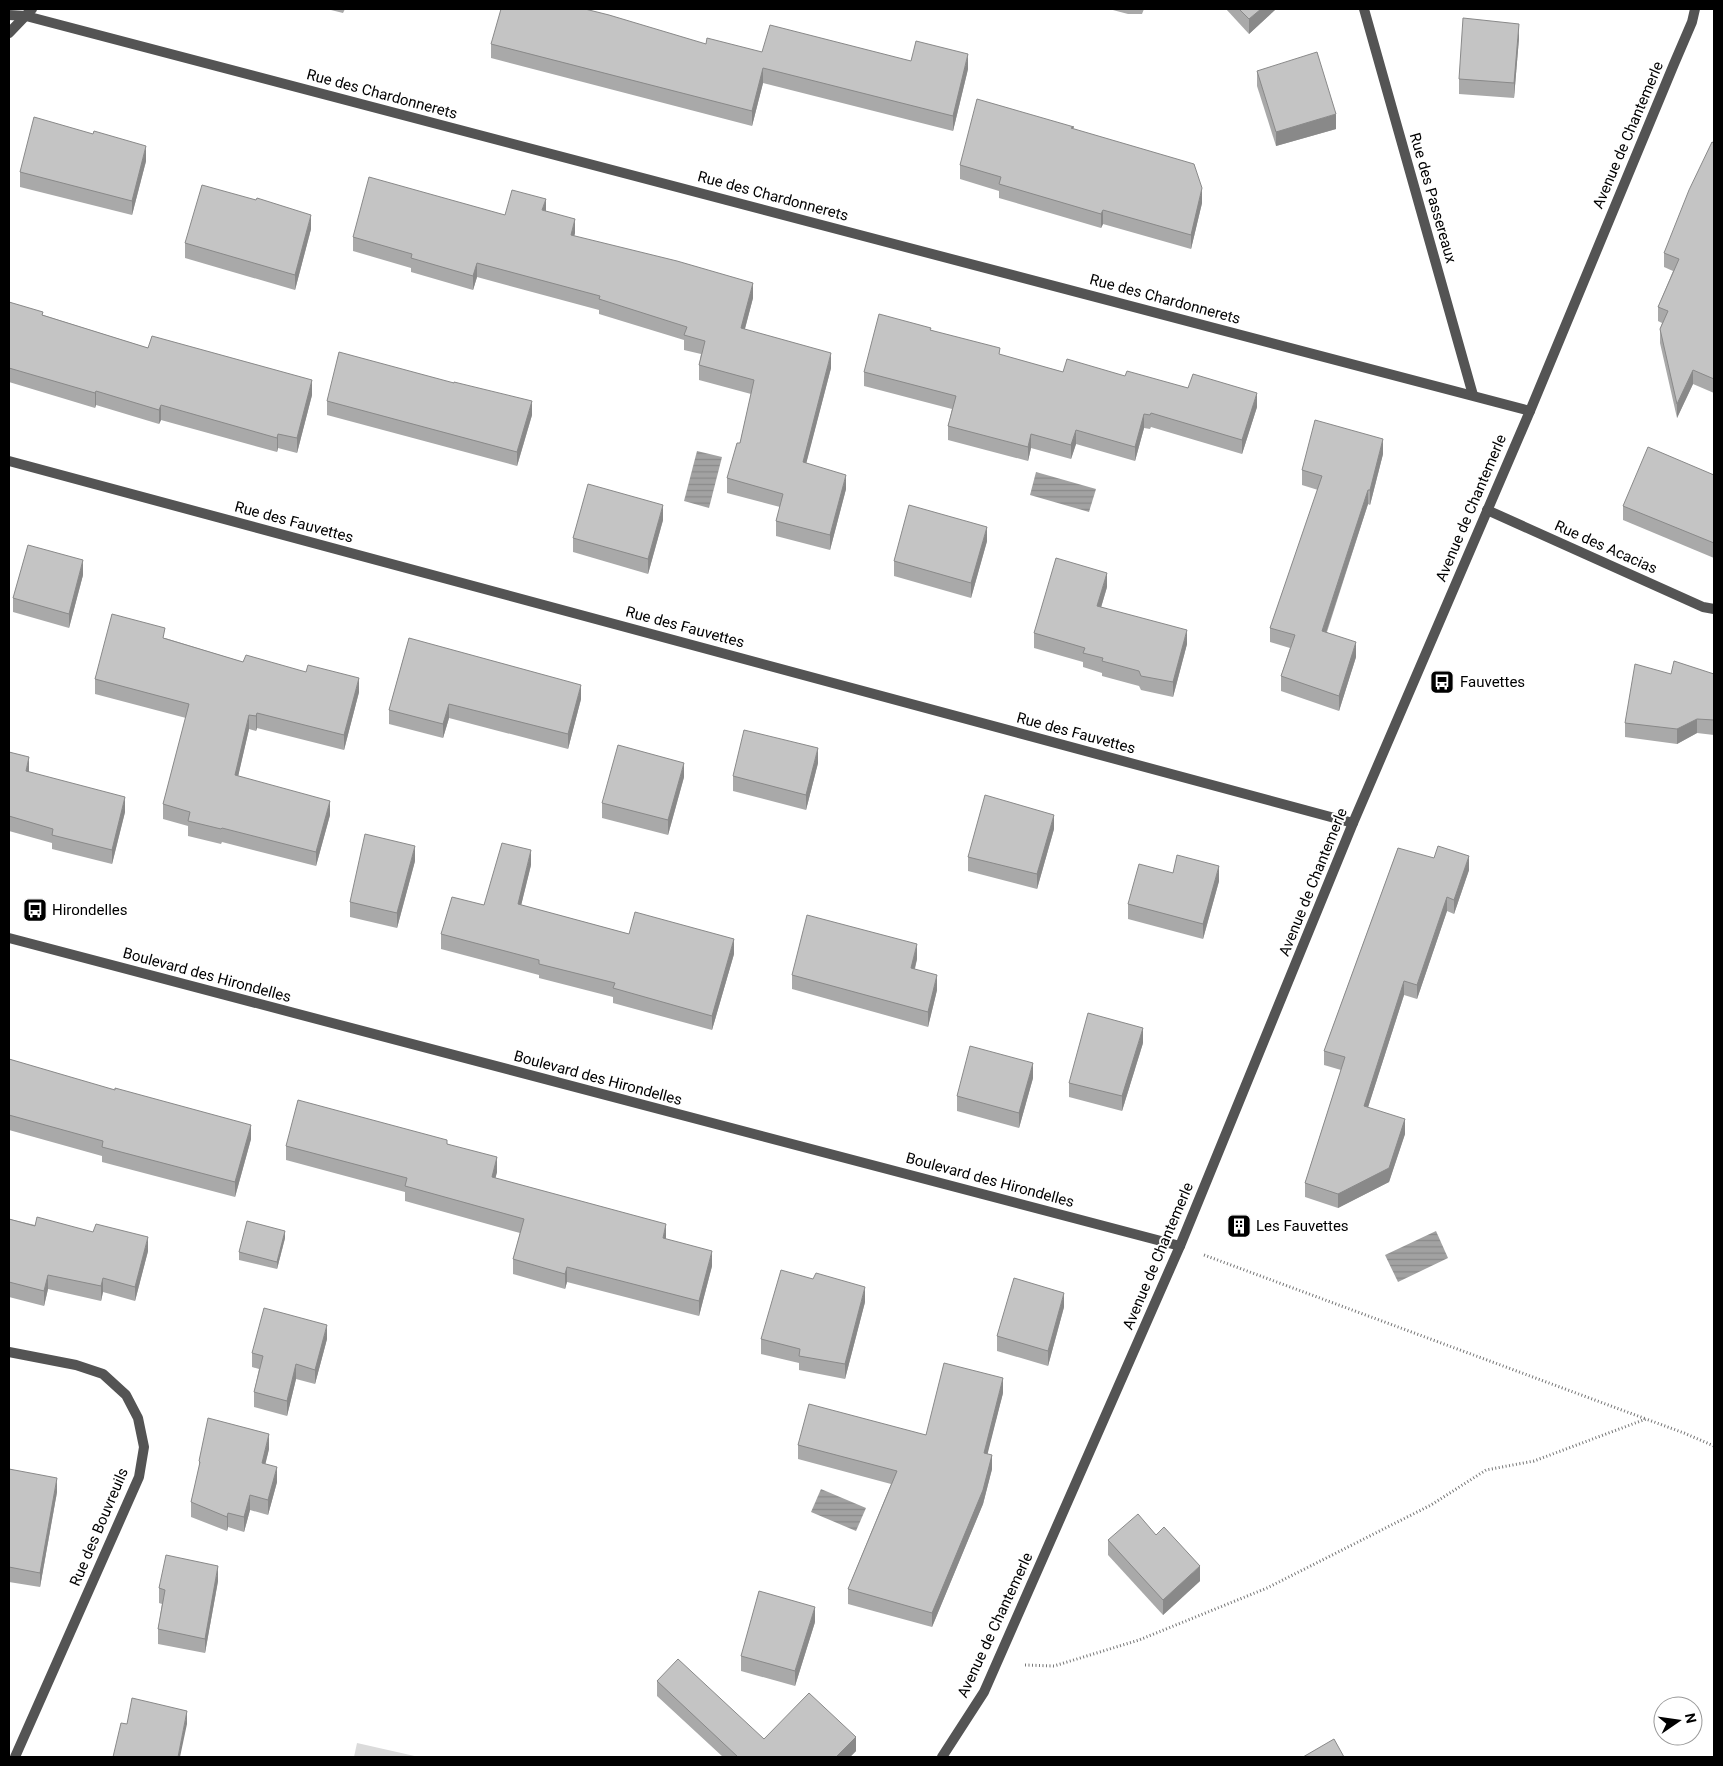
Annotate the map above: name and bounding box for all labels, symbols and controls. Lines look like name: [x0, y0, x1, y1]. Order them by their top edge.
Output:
street label: Avenue de Chantemerle: [1589, 59, 1667, 211]
street label: Rue des Chardonnerets: [305, 65, 459, 123]
street label: Rue des Passereaux: [1406, 131, 1460, 266]
street label: Rue des Chardonnerets: [696, 167, 850, 225]
street label: Rue des Chardonnerets: [1088, 270, 1242, 328]
street label: Avenue de Chantemerle: [1432, 432, 1510, 584]
street label: Rue des Fauvettes: [233, 497, 355, 547]
street label: Rue des Acacias: [1552, 516, 1660, 578]
street label: Rue des Fauvettes: [624, 602, 746, 652]
bus stop icon: Fauvettes: [1429, 669, 1455, 695]
place label: Fauvettes: [1460, 673, 1525, 691]
street label: Rue des Fauvettes: [1015, 708, 1137, 758]
street label: Avenue de Chantemerle: [1275, 805, 1351, 959]
bus stop icon: Hirondelles: [22, 897, 48, 923]
place label: Hirondelles: [52, 901, 128, 919]
street label: Boulevard des Hirondelles: [121, 944, 293, 1006]
street label: Boulevard des Hirondelles: [512, 1047, 684, 1109]
street label: Boulevard des Hirondelles: [904, 1149, 1076, 1211]
street label: Avenue de Chantemerle: [1119, 1180, 1197, 1332]
building icon: Les Fauvettes: [1226, 1213, 1252, 1239]
place label: Les Fauvettes: [1256, 1217, 1349, 1235]
street label: Rue des Bouvreuils: [66, 1465, 132, 1589]
street label: Avenue de Chantemerle: [953, 1550, 1037, 1700]
north arrow: [1653, 1696, 1703, 1746]
text: N: [1682, 1711, 1700, 1725]

